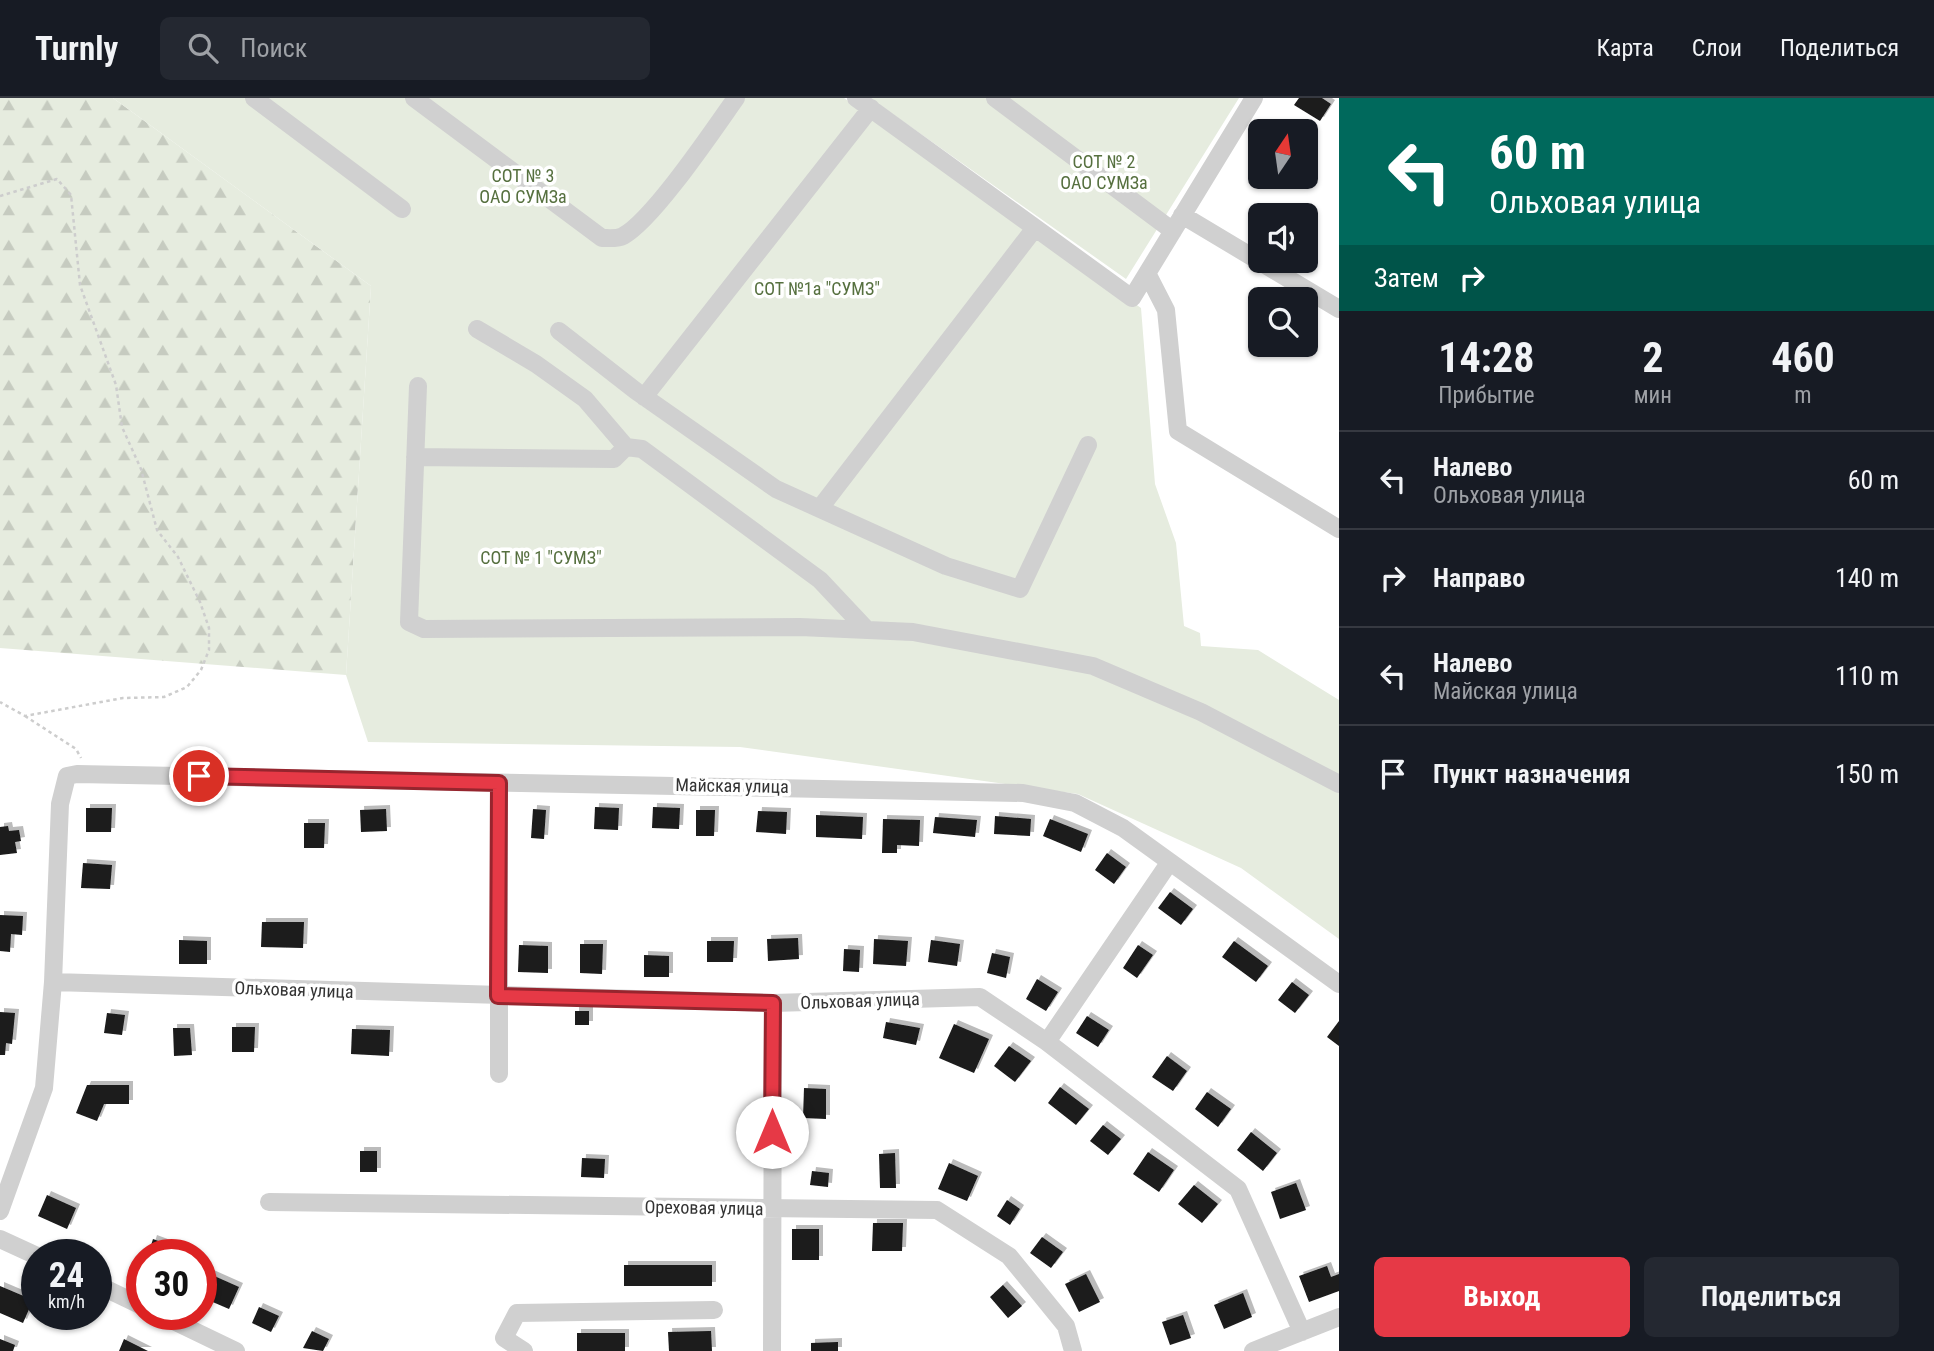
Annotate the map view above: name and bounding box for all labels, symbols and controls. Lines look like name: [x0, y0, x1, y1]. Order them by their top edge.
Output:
search box: [160, 17, 650, 80]
text: Turnly: [35, 29, 118, 68]
icon: search: [184, 29, 222, 67]
text: Поиск: [240, 33, 307, 63]
text: Карта: [1596, 34, 1654, 62]
text: Слои: [1692, 34, 1742, 62]
text: Поделиться: [1780, 34, 1899, 62]
north arrow: [1248, 119, 1318, 189]
map controls: [1248, 119, 1318, 357]
text: 60 m: [1489, 124, 1586, 181]
icon: left: [1374, 126, 1465, 217]
park label: СОТ № 2 ОАО СУМЗа: [1060, 151, 1148, 193]
park label: СОТ № 3 ОАО СУМЗа: [479, 165, 567, 207]
text: Ольховая улица: [1489, 183, 1701, 221]
button: sound: [1248, 203, 1318, 273]
icon: right: [1453, 259, 1491, 297]
text: Затем: [1374, 263, 1439, 293]
park label: СОТ №1а "СУМЗ": [754, 278, 880, 299]
button: search: [1248, 287, 1318, 357]
text: 14:28: [1438, 333, 1535, 382]
text: 2: [1642, 333, 1663, 382]
text: 460: [1771, 333, 1835, 382]
text: Прибытие: [1438, 382, 1535, 409]
text: мин: [1634, 382, 1672, 409]
text: m: [1794, 382, 1812, 409]
text: Налево: [1433, 452, 1513, 482]
icon: left: [1374, 461, 1412, 499]
text: 60 m: [1848, 465, 1899, 495]
text: Ольховая улица: [1433, 482, 1585, 509]
park label: СОТ № 1 "СУМЗ": [480, 547, 602, 568]
icon: right: [1374, 559, 1412, 597]
text: Направо: [1433, 563, 1525, 593]
text: 140 m: [1835, 563, 1899, 593]
text: Налево: [1433, 648, 1513, 678]
icon: left: [1374, 657, 1412, 695]
text: 110 m: [1835, 661, 1899, 691]
text: Майская улица: [1433, 678, 1578, 705]
pin: [169, 746, 229, 806]
icon: arrive: [1374, 755, 1412, 793]
icon: arrive: [180, 757, 218, 795]
text: Пункт назначения: [1433, 759, 1631, 789]
text: 150 m: [1835, 759, 1899, 789]
street label: Майская улица: [675, 774, 789, 797]
street label: Ольховая улица: [234, 977, 354, 1002]
street label: Ольховая улица: [800, 988, 920, 1013]
position arrow: [735, 1095, 809, 1169]
street label: Ореховая улица: [644, 1196, 764, 1219]
speed limit sign: 30: [126, 1239, 217, 1330]
text: 24: [49, 1255, 84, 1296]
button: Выход: [1374, 1257, 1630, 1337]
button: Поделиться: [1644, 1257, 1899, 1337]
text: km/h: [48, 1291, 85, 1312]

